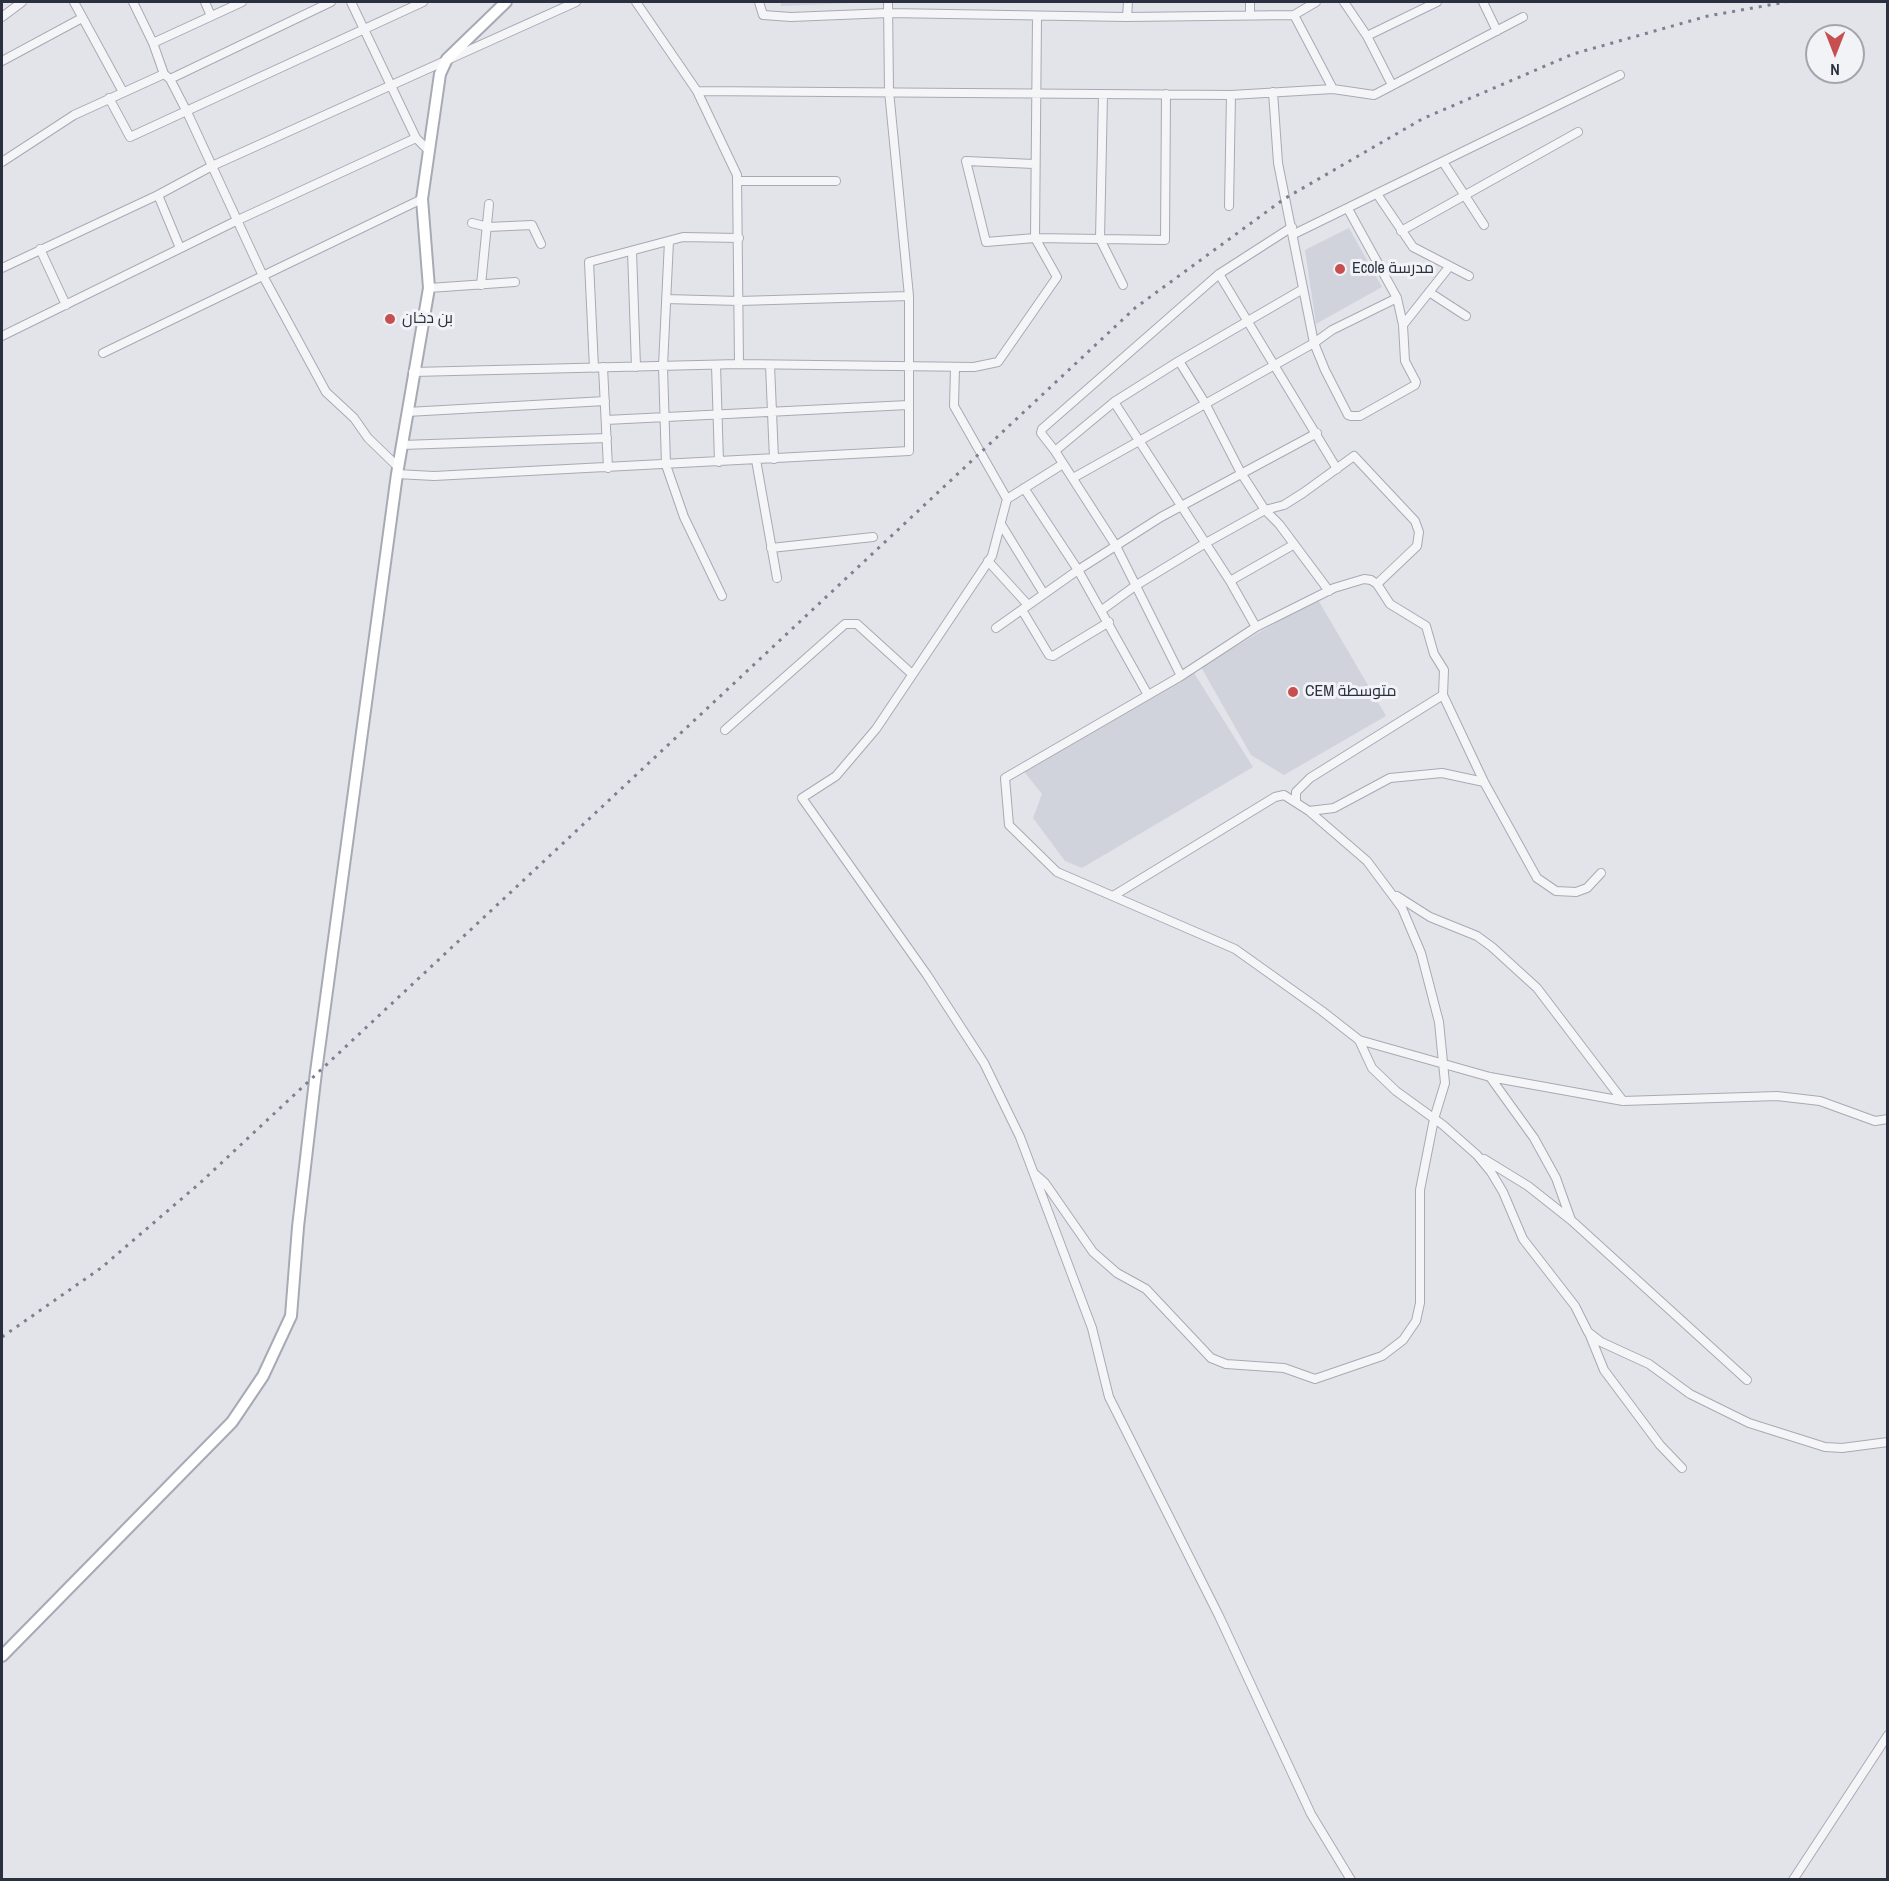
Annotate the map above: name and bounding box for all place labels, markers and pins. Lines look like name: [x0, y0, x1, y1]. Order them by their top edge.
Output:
place label: Ecole مدرسة: [1352, 259, 1434, 279]
marker: Ecole مدرسة: [1333, 262, 1347, 276]
place label: بن دخان: [402, 309, 453, 329]
marker: بن دخان: [383, 312, 397, 326]
place label: CEM متوسطة: [1305, 682, 1396, 702]
marker: CEM متوسطة: [1286, 685, 1300, 699]

